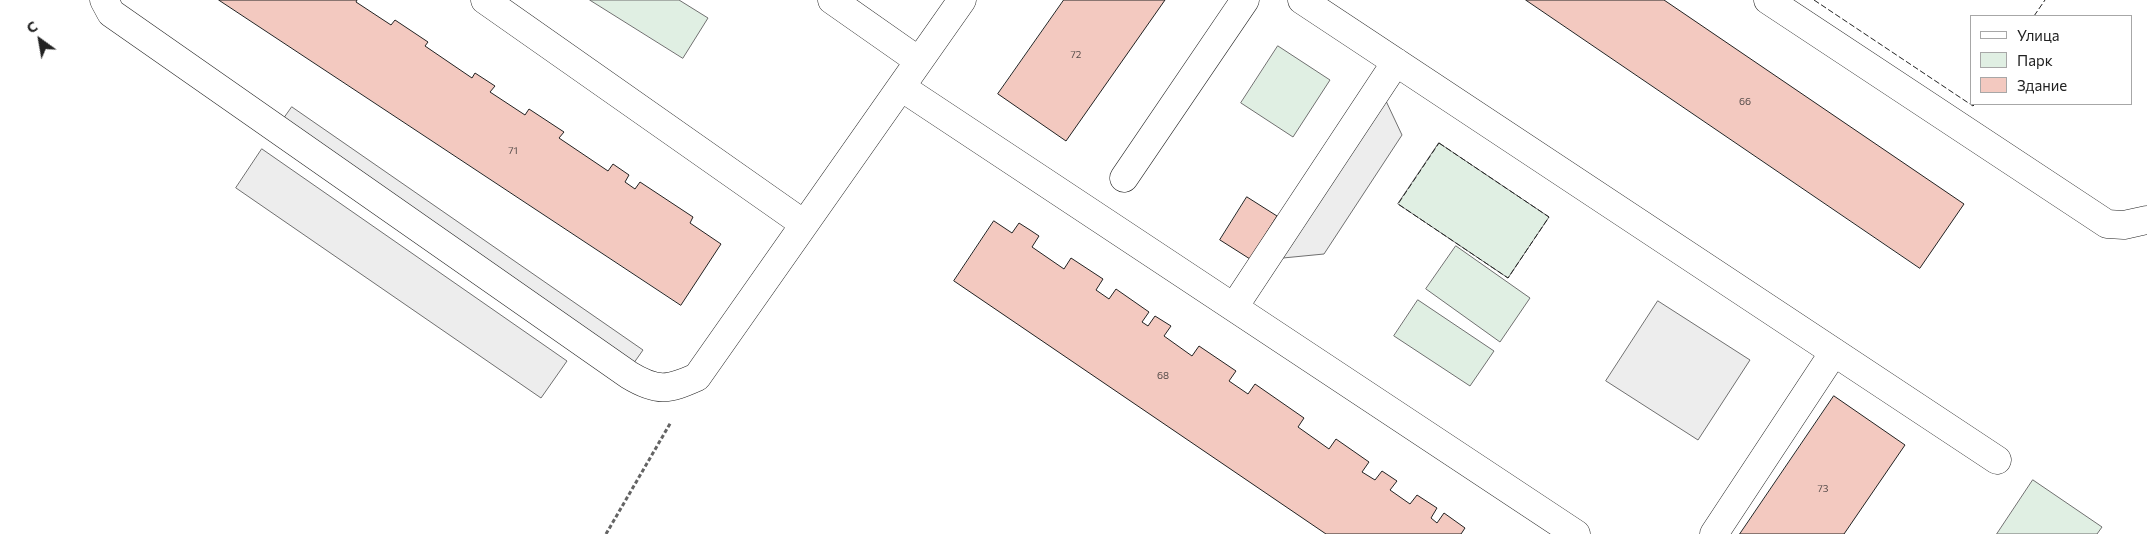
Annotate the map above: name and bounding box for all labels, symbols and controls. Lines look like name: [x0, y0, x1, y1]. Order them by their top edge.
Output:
north arrow: [15, 15, 65, 65]
legend: [1970, 15, 2132, 105]
text: С: [23, 17, 40, 37]
text: Улица: [2017, 26, 2059, 44]
house number: 72: [1071, 49, 1081, 61]
text: Парк: [2017, 51, 2053, 69]
text: Здание: [2017, 76, 2067, 94]
house number: 66: [1739, 96, 1751, 108]
house number: 71: [508, 145, 518, 157]
house number: 68: [1157, 370, 1169, 382]
house number: 73: [1818, 483, 1828, 495]

